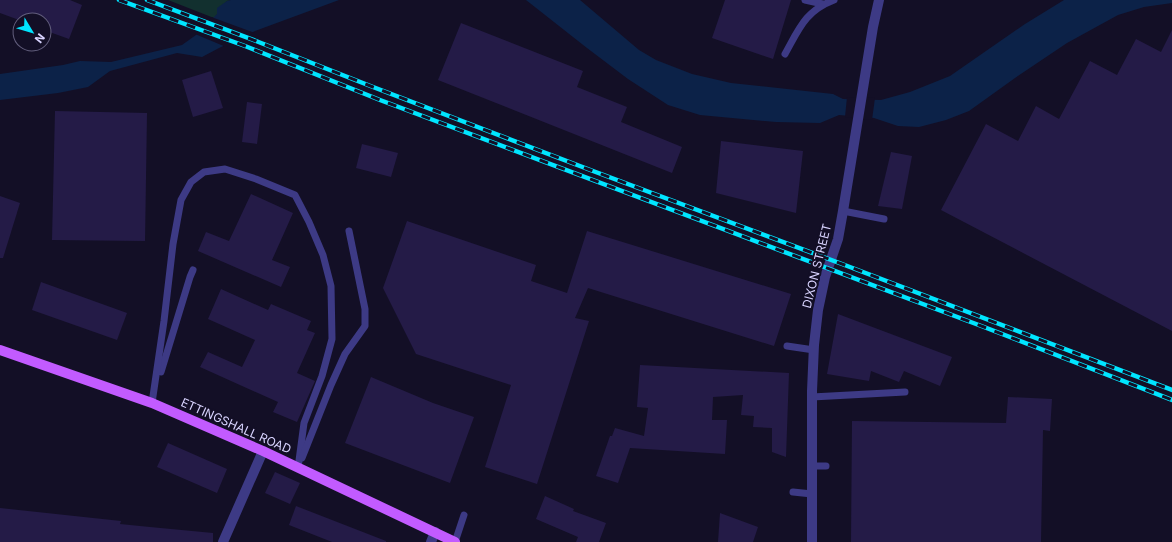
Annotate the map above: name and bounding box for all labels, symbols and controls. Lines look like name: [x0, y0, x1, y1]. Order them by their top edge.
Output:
north arrow: [12, 12, 52, 52]
text: N: [32, 31, 48, 46]
street label: DIXON STREET: [799, 222, 834, 310]
street label: ETTINGSHALL ROAD: [179, 394, 294, 457]

